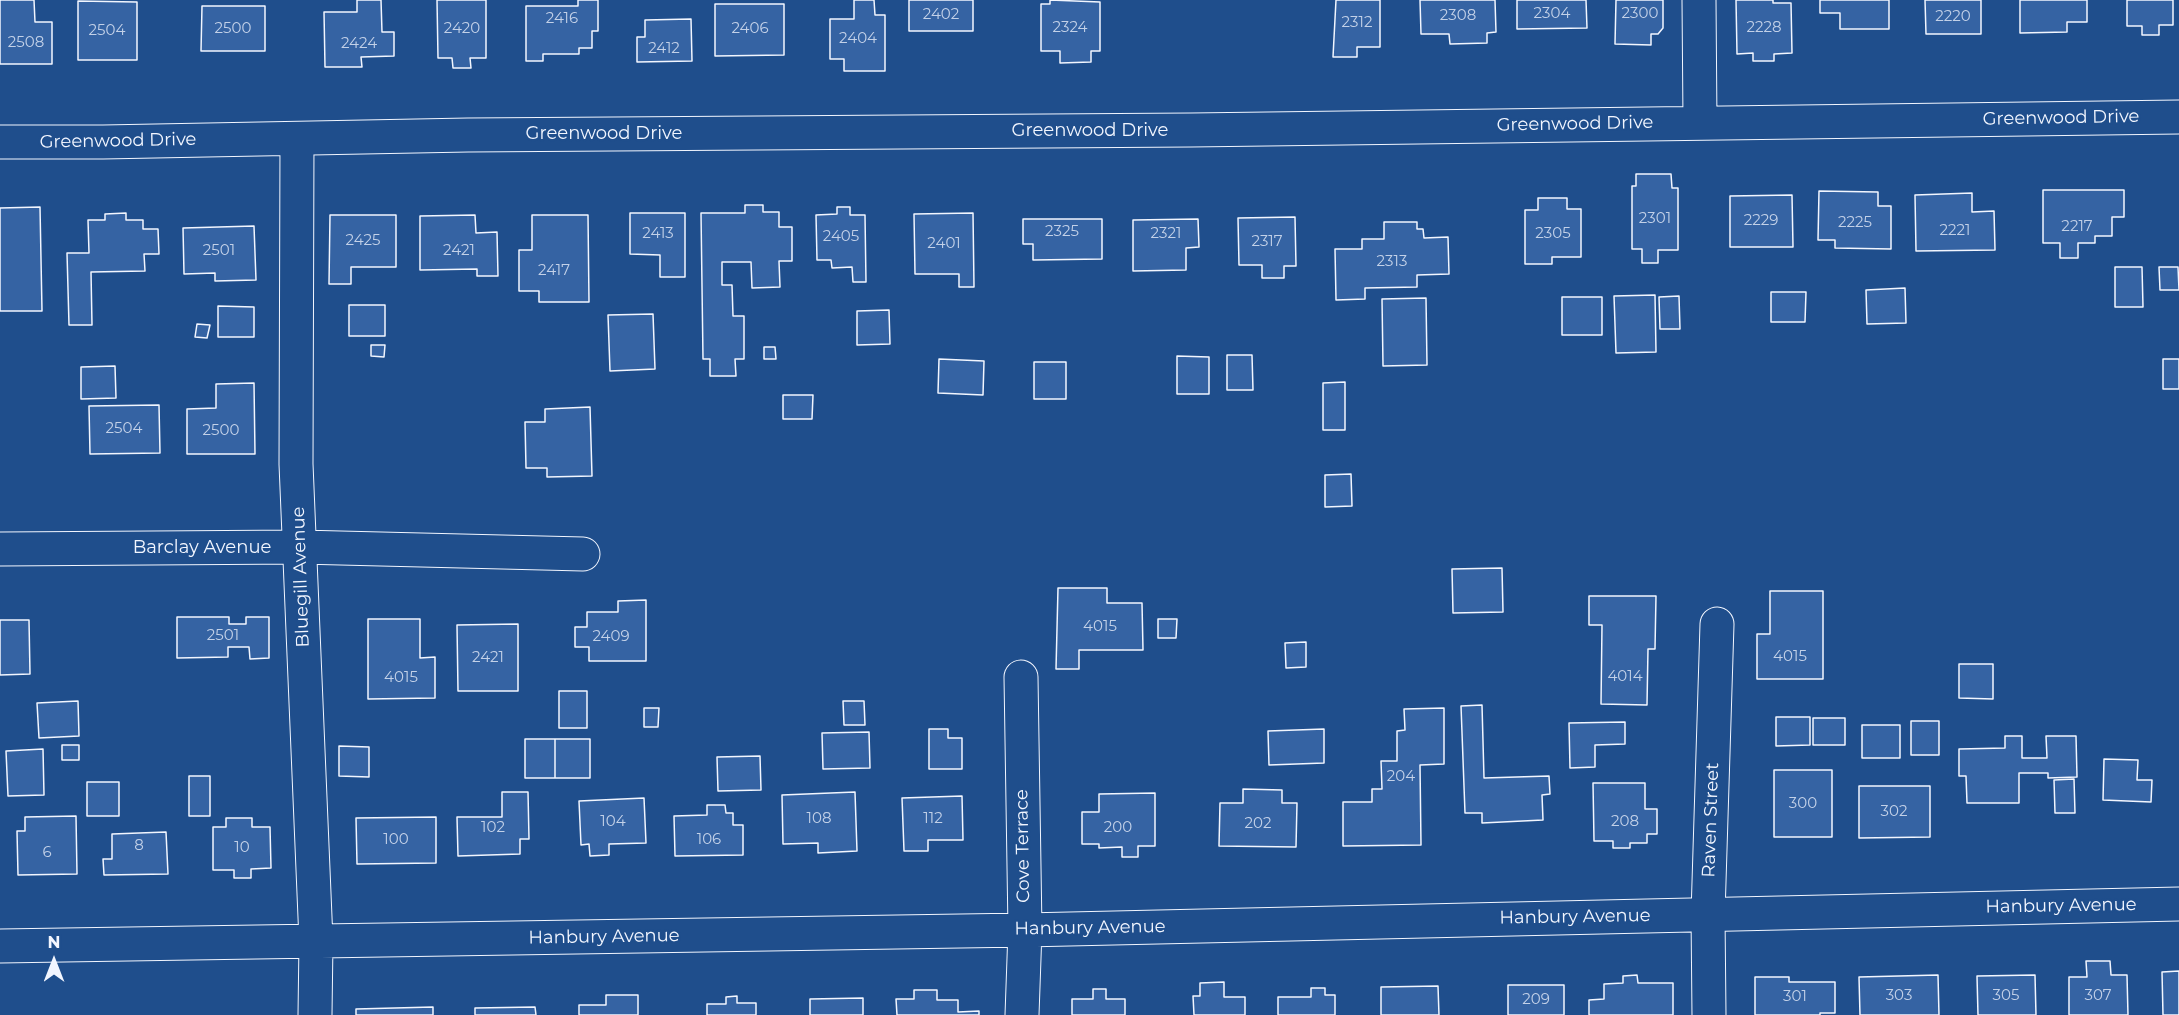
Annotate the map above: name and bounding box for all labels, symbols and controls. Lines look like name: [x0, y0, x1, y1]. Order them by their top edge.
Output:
house number: 2304: [1534, 5, 1570, 23]
house number: 2300: [1622, 5, 1658, 23]
house number: 2402: [923, 6, 959, 24]
house number: 2308: [1440, 7, 1476, 25]
house number: 2220: [1935, 8, 1971, 26]
house number: 2416: [546, 10, 578, 28]
house number: 2312: [1342, 14, 1372, 32]
house number: 2324: [1052, 19, 1088, 37]
house number: 2228: [1746, 19, 1782, 37]
house number: 2500: [215, 20, 251, 38]
house number: 2420: [444, 20, 480, 38]
house number: 2406: [731, 20, 769, 38]
house number: 2504: [89, 22, 125, 40]
house number: 2404: [839, 30, 877, 48]
house number: 2508: [8, 34, 44, 52]
house number: 2424: [341, 35, 377, 53]
house number: 2412: [648, 40, 680, 58]
street label: Greenwood Drive: [1982, 106, 2140, 130]
street label: Greenwood Drive: [1496, 112, 1654, 136]
street label: Greenwood Drive: [1012, 120, 1168, 142]
street label: Greenwood Drive: [526, 123, 682, 145]
street label: Greenwood Drive: [39, 129, 197, 153]
house number: 2301: [1639, 210, 1671, 228]
house number: 2229: [1744, 212, 1778, 230]
house number: 2225: [1838, 214, 1872, 232]
house number: 2217: [2061, 218, 2093, 236]
house number: 2221: [1940, 222, 1970, 240]
house number: 2325: [1045, 223, 1079, 241]
house number: 2413: [642, 225, 674, 243]
house number: 2321: [1151, 225, 1181, 243]
house number: 2305: [1535, 225, 1571, 243]
house number: 2405: [823, 228, 859, 246]
house number: 2425: [345, 232, 381, 250]
house number: 2317: [1251, 233, 1283, 251]
house number: 2401: [927, 235, 961, 253]
house number: 2501: [203, 242, 235, 260]
house number: 2421: [443, 242, 475, 260]
house number: 2313: [1377, 253, 1407, 271]
house number: 2417: [538, 262, 570, 280]
house number: 2504: [106, 420, 142, 438]
house number: 2500: [203, 422, 239, 440]
street label: Bluegill Avenue: [288, 506, 314, 648]
street label: Barclay Avenue: [133, 537, 271, 559]
house number: 4015: [1083, 618, 1117, 636]
house number: 2501: [207, 627, 239, 645]
house number: 2409: [592, 628, 630, 646]
house number: 4015: [1773, 648, 1807, 666]
house number: 2421: [472, 649, 504, 667]
house number: 4014: [1607, 668, 1643, 686]
house number: 4015: [384, 669, 418, 687]
street label: Raven Street: [1698, 762, 1724, 878]
house number: 204: [1387, 768, 1415, 786]
street label: Cove Terrace: [1011, 789, 1035, 903]
house number: 300: [1789, 795, 1817, 813]
house number: 302: [1881, 803, 1907, 821]
house number: 108: [807, 810, 831, 828]
house number: 112: [923, 810, 943, 828]
house number: 104: [600, 813, 626, 831]
house number: 208: [1611, 813, 1639, 831]
house number: 202: [1245, 815, 1271, 833]
house number: 102: [481, 819, 505, 837]
house number: 200: [1104, 819, 1132, 837]
house number: 100: [383, 831, 409, 849]
house number: 106: [697, 831, 721, 849]
house number: 8: [134, 837, 144, 855]
house number: 10: [234, 839, 250, 857]
house number: 6: [42, 844, 52, 862]
street label: Hanbury Avenue: [1985, 894, 2137, 918]
street label: Hanbury Avenue: [1499, 905, 1651, 929]
street label: Hanbury Avenue: [1014, 916, 1166, 940]
street label: Hanbury Avenue: [528, 925, 680, 949]
north arrow: [24, 931, 84, 991]
text: N: [48, 933, 60, 952]
house number: 303: [1886, 987, 1912, 1005]
house number: 305: [1993, 987, 2019, 1005]
house number: 307: [2084, 987, 2112, 1005]
house number: 301: [1783, 988, 1807, 1006]
house number: 209: [1522, 991, 1550, 1009]

